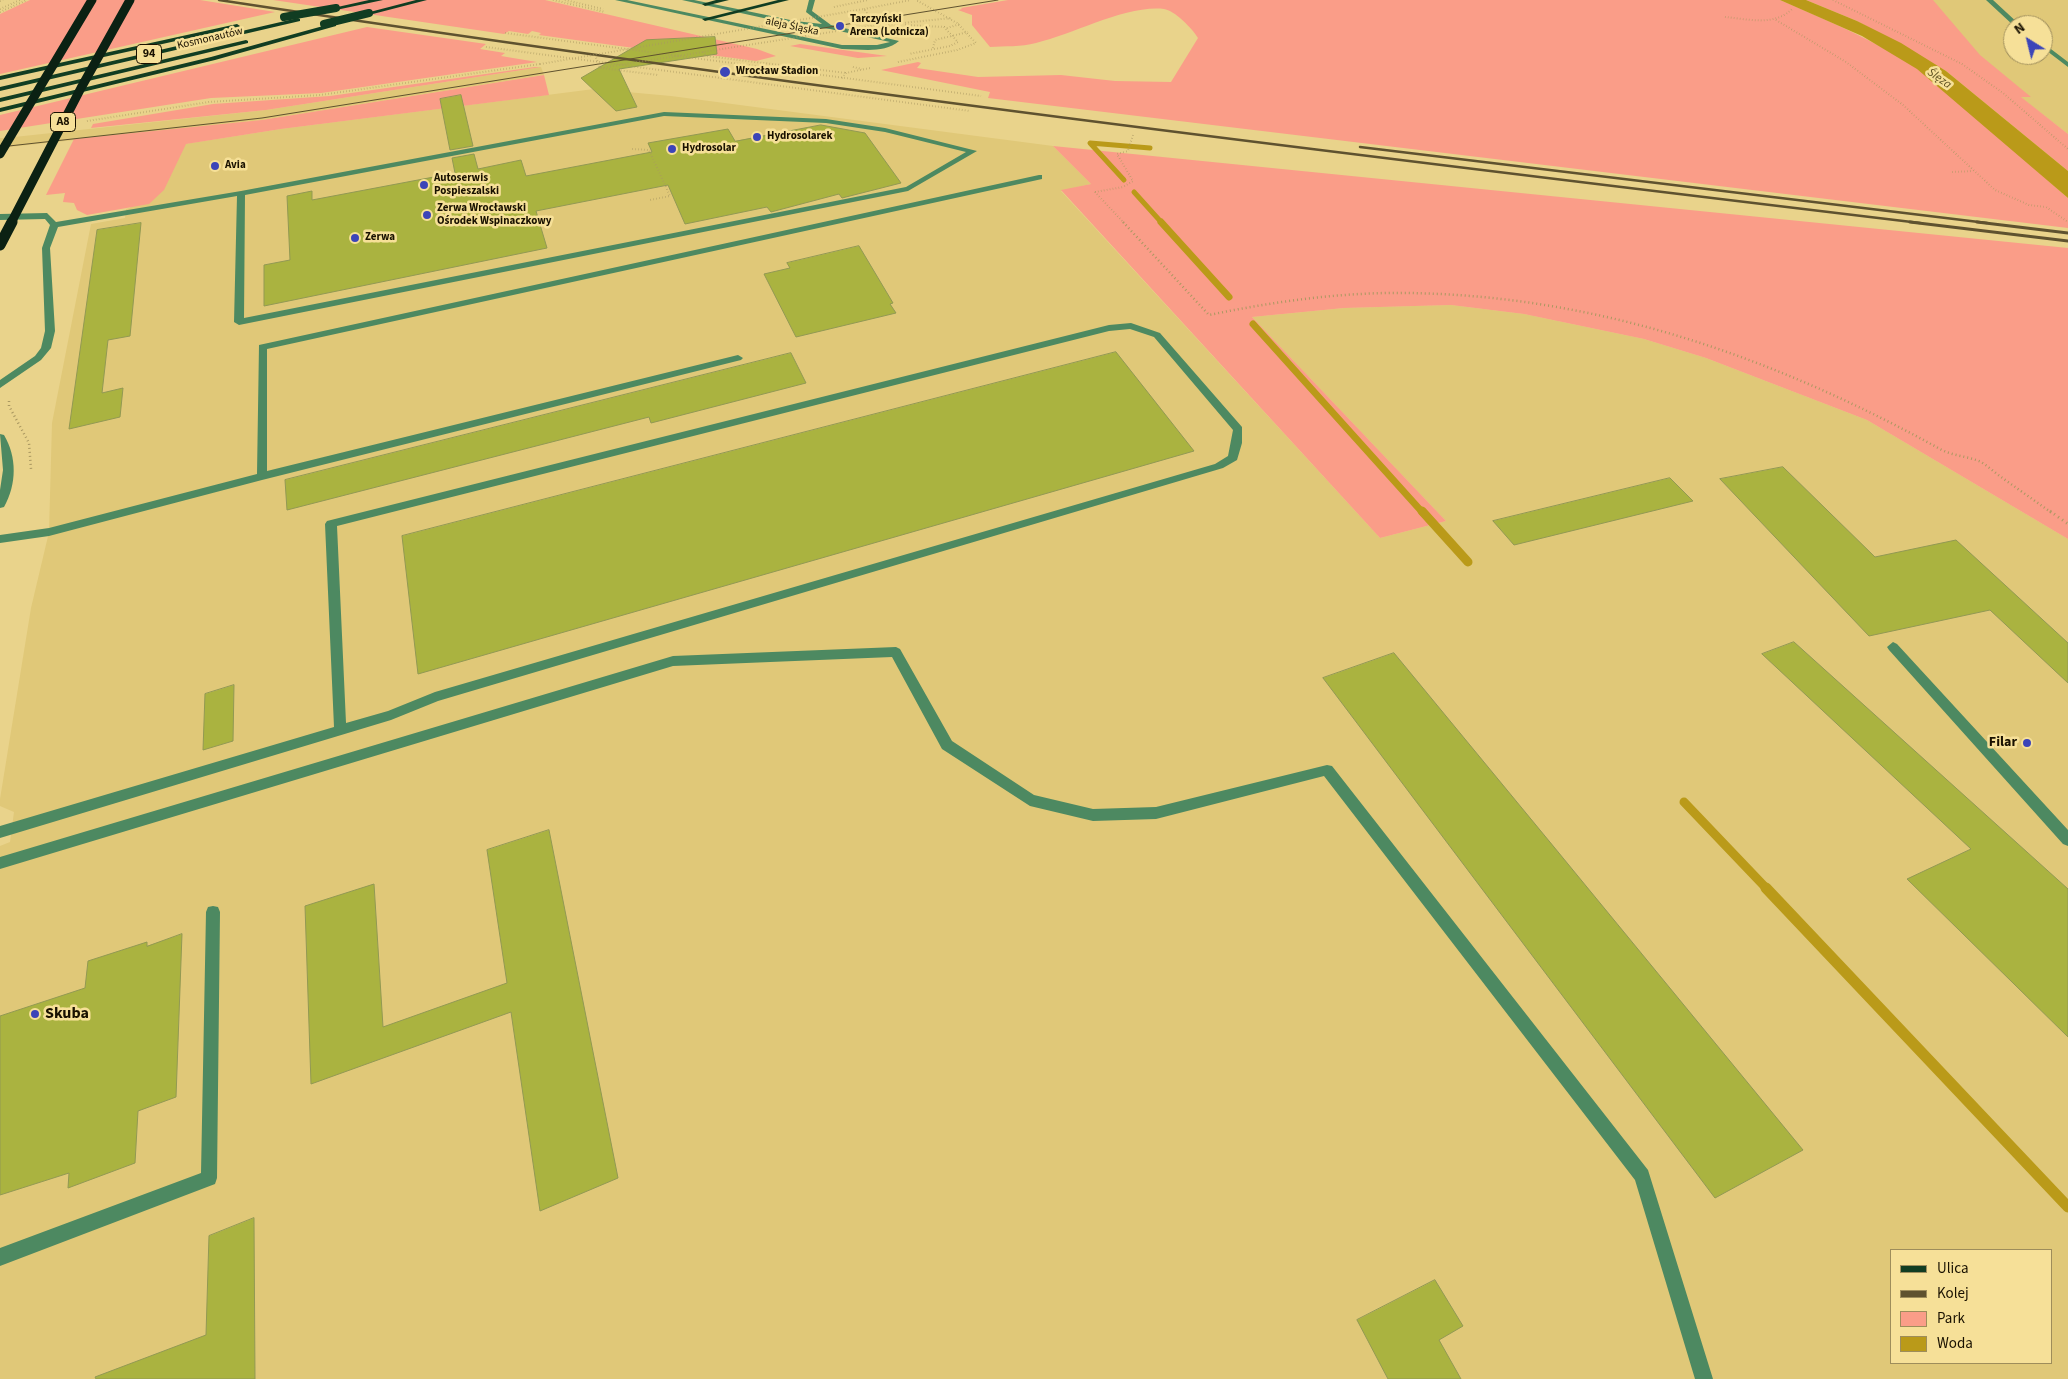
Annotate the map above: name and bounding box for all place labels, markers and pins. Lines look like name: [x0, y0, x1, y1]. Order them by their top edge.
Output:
place label: Tarczyński Arena (Lotnicza): [850, 13, 929, 39]
marker: Tarczyński Arena (Lotnicza): [834, 20, 846, 32]
marker: Wrocław Stadion: [718, 65, 732, 79]
place label: Wrocław Stadion: [736, 65, 818, 79]
place label: Hydrosolarek: [767, 130, 833, 144]
marker: Hydrosolarek: [751, 131, 763, 143]
place label: Hydrosolar: [682, 142, 736, 156]
marker: Hydrosolar: [666, 143, 678, 155]
place label: Avia: [225, 159, 246, 173]
marker: Avia: [209, 160, 221, 172]
place label: Autoserwis Pospieszalski: [434, 172, 499, 198]
marker: Autoserwis Pospieszalski: [418, 179, 430, 191]
place label: Zerwa Wrocławski Ośrodek Wspinaczkowy: [437, 202, 551, 228]
marker: Zerwa Wrocławski Ośrodek Wspinaczkowy: [421, 209, 433, 221]
place label: Zerwa: [365, 231, 395, 245]
marker: Zerwa: [349, 232, 361, 244]
place label: Filar: [1989, 735, 2017, 751]
marker: Filar: [2021, 737, 2033, 749]
place label: Skuba: [45, 1004, 89, 1024]
marker: Skuba: [29, 1008, 41, 1020]

